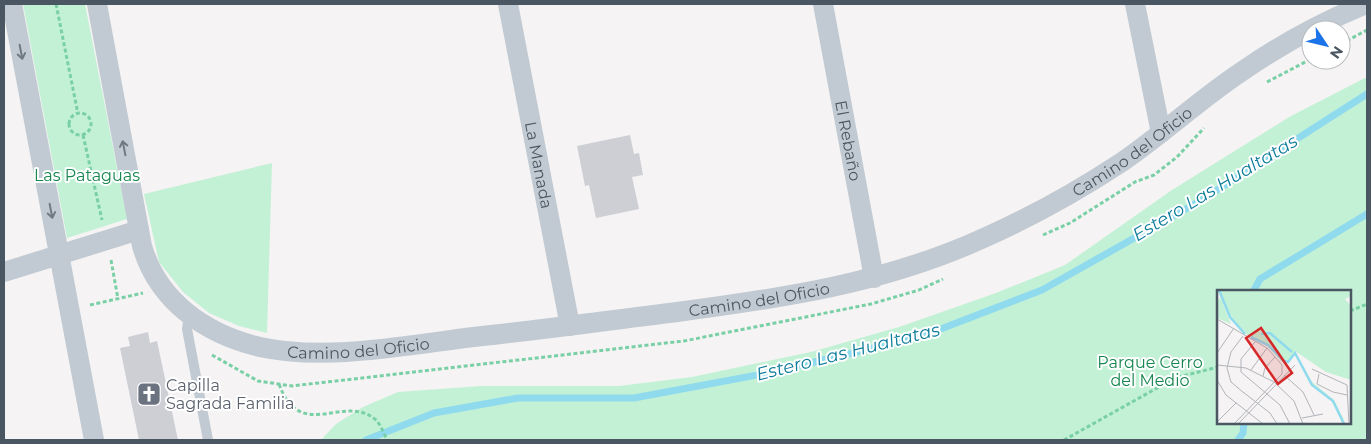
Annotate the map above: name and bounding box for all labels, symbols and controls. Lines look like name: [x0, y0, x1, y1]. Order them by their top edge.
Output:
north arrow: [1301, 20, 1351, 70]
one-way arrow: [17, 43, 27, 59]
text: N: [1326, 43, 1347, 62]
street label: El Rebaño: [831, 99, 865, 183]
street label: Camino del Oficio: [1069, 103, 1196, 201]
street label: La Manada: [521, 120, 556, 210]
water label: Estero Las Hualtatas: [1128, 130, 1302, 246]
one-way arrow: [118, 140, 128, 156]
park label: Las Pataguas: [34, 166, 140, 185]
one-way arrow: [47, 203, 57, 219]
street label: Camino del Oficio: [688, 279, 831, 320]
inset map: [1217, 290, 1351, 424]
water label: Estero Las Hualtatas: [754, 318, 942, 385]
street label: Camino del Oficio: [286, 334, 431, 363]
park label: Parque Cerro del Medio: [1097, 353, 1203, 390]
place label: Capilla Sagrada Familia: [166, 376, 295, 413]
church icon: Capilla Sagrada Familia: [136, 381, 162, 407]

